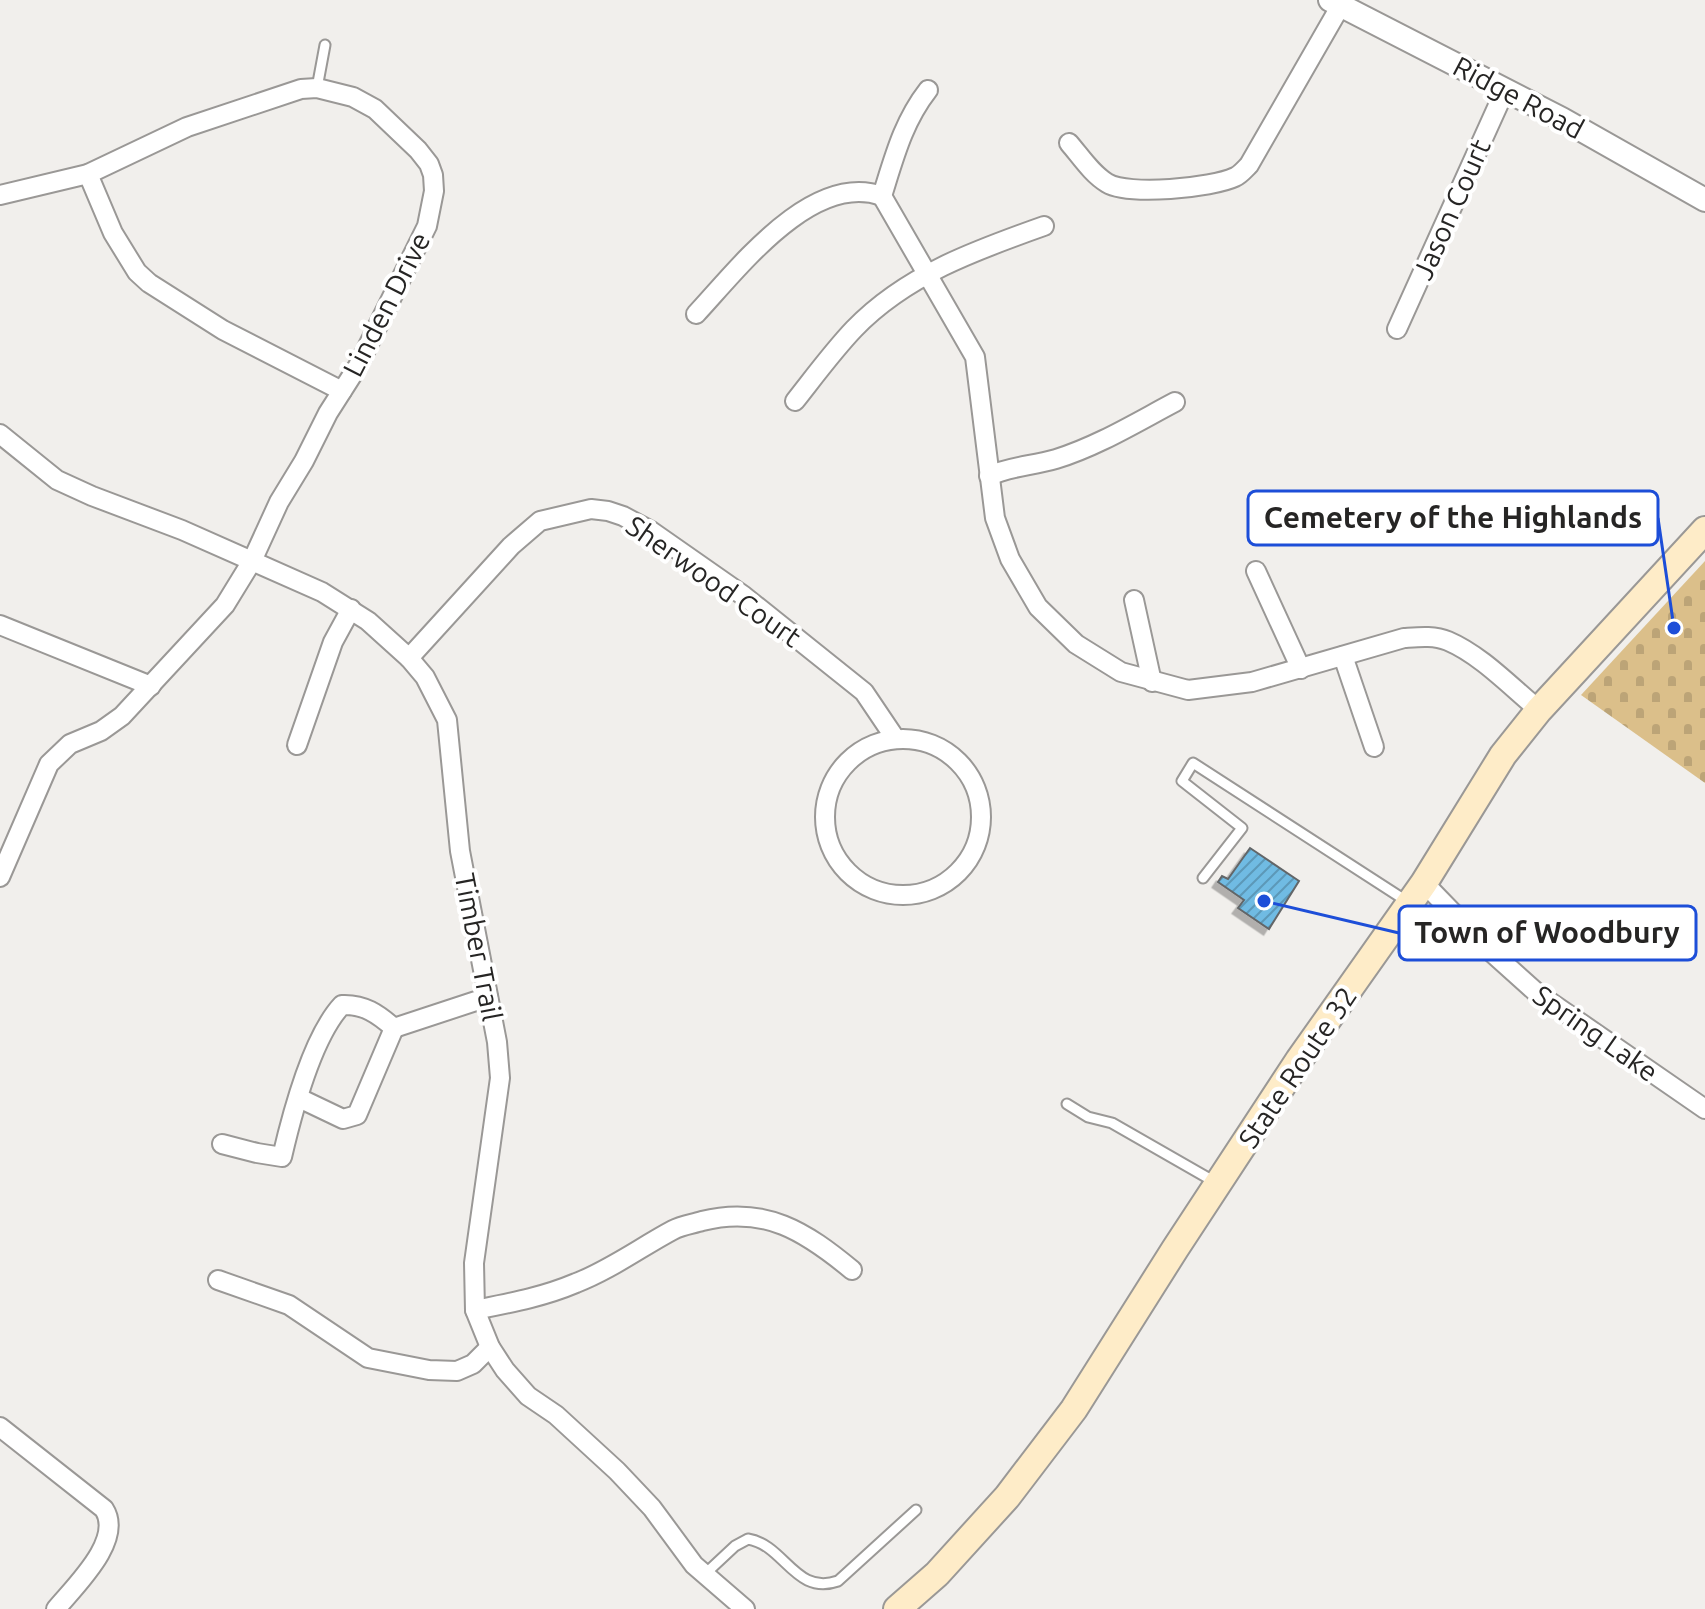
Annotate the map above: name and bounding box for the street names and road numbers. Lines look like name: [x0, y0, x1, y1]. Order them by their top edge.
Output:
street label: Ridge Road: [1449, 50, 1589, 144]
street label: Jason Court: [1406, 134, 1496, 284]
street label: Linden Drive: [336, 227, 436, 381]
street label: Sherwood Court: [621, 509, 807, 653]
street label: Timber Trail: [449, 871, 509, 1023]
street label: Spring Lake: [1528, 979, 1664, 1087]
street label: State Route 32: [1232, 981, 1362, 1153]

